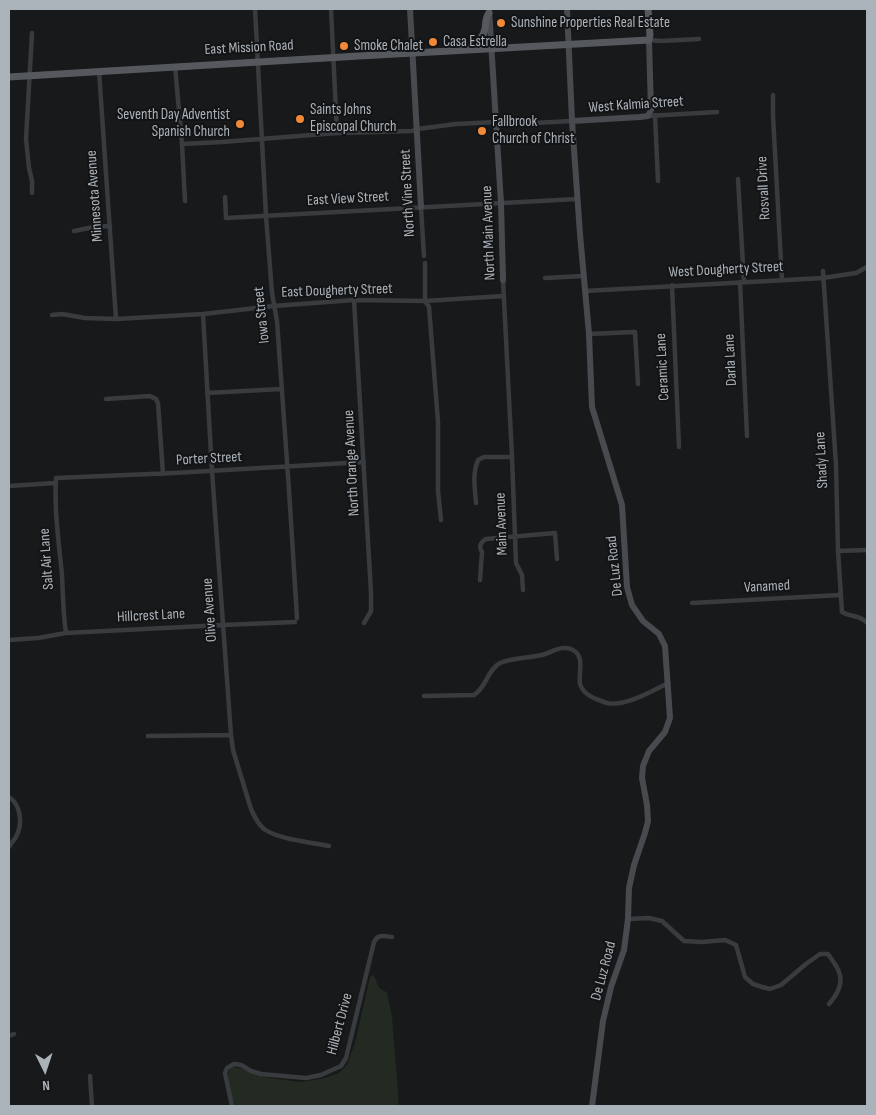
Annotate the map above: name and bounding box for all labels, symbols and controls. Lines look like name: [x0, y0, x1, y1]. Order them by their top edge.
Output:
place label: Sunshine Properties Real Estate: [511, 14, 670, 32]
marker: Sunshine Properties Real Estate: [495, 17, 507, 29]
place label: Casa Estrella: [443, 33, 507, 51]
marker: Casa Estrella: [427, 36, 439, 48]
street label: East Mission Road: [204, 37, 294, 59]
place label: Smoke Chalet: [354, 37, 423, 55]
marker: Smoke Chalet: [338, 40, 350, 52]
street label: West Kalmia Street: [588, 93, 684, 117]
place label: Saints Johns Episcopal Church: [310, 101, 396, 136]
place label: Seventh Day Adventist Spanish Church: [117, 106, 230, 141]
marker: Saints Johns Episcopal Church: [294, 113, 306, 125]
place label: Fallbrook Church of Christ: [492, 113, 574, 148]
marker: Seventh Day Adventist Spanish Church: [234, 118, 246, 130]
marker: Fallbrook Church of Christ: [476, 125, 488, 137]
street label: North Vine Street: [397, 149, 419, 237]
street label: Minnesota Avenue: [83, 150, 107, 242]
street label: Rosvall Drive: [753, 156, 775, 220]
street label: North Main Avenue: [478, 185, 500, 281]
street label: East View Street: [307, 188, 389, 210]
street label: West Dougherty Street: [668, 258, 784, 282]
street label: East Dougherty Street: [281, 280, 393, 302]
street label: Iowa Street: [250, 286, 274, 344]
street label: Ceramic Lane: [652, 333, 674, 401]
street label: Darla Lane: [721, 334, 741, 386]
street label: North Orange Avenue: [340, 409, 364, 517]
street label: Shady Lane: [812, 431, 832, 489]
street label: Porter Street: [176, 448, 242, 470]
street label: Main Avenue: [492, 492, 512, 556]
street label: Salt Air Lane: [36, 528, 58, 590]
street label: De Luz Road: [603, 535, 627, 597]
street label: Olive Avenue: [199, 577, 221, 643]
street label: Vanamed: [743, 577, 791, 597]
street label: Hillcrest Lane: [117, 605, 185, 627]
street label: De Luz Road: [587, 940, 621, 1002]
street label: Hilbert Drive: [323, 991, 357, 1057]
north arrow: [20, 1045, 70, 1095]
text: N: [42, 1077, 50, 1094]

